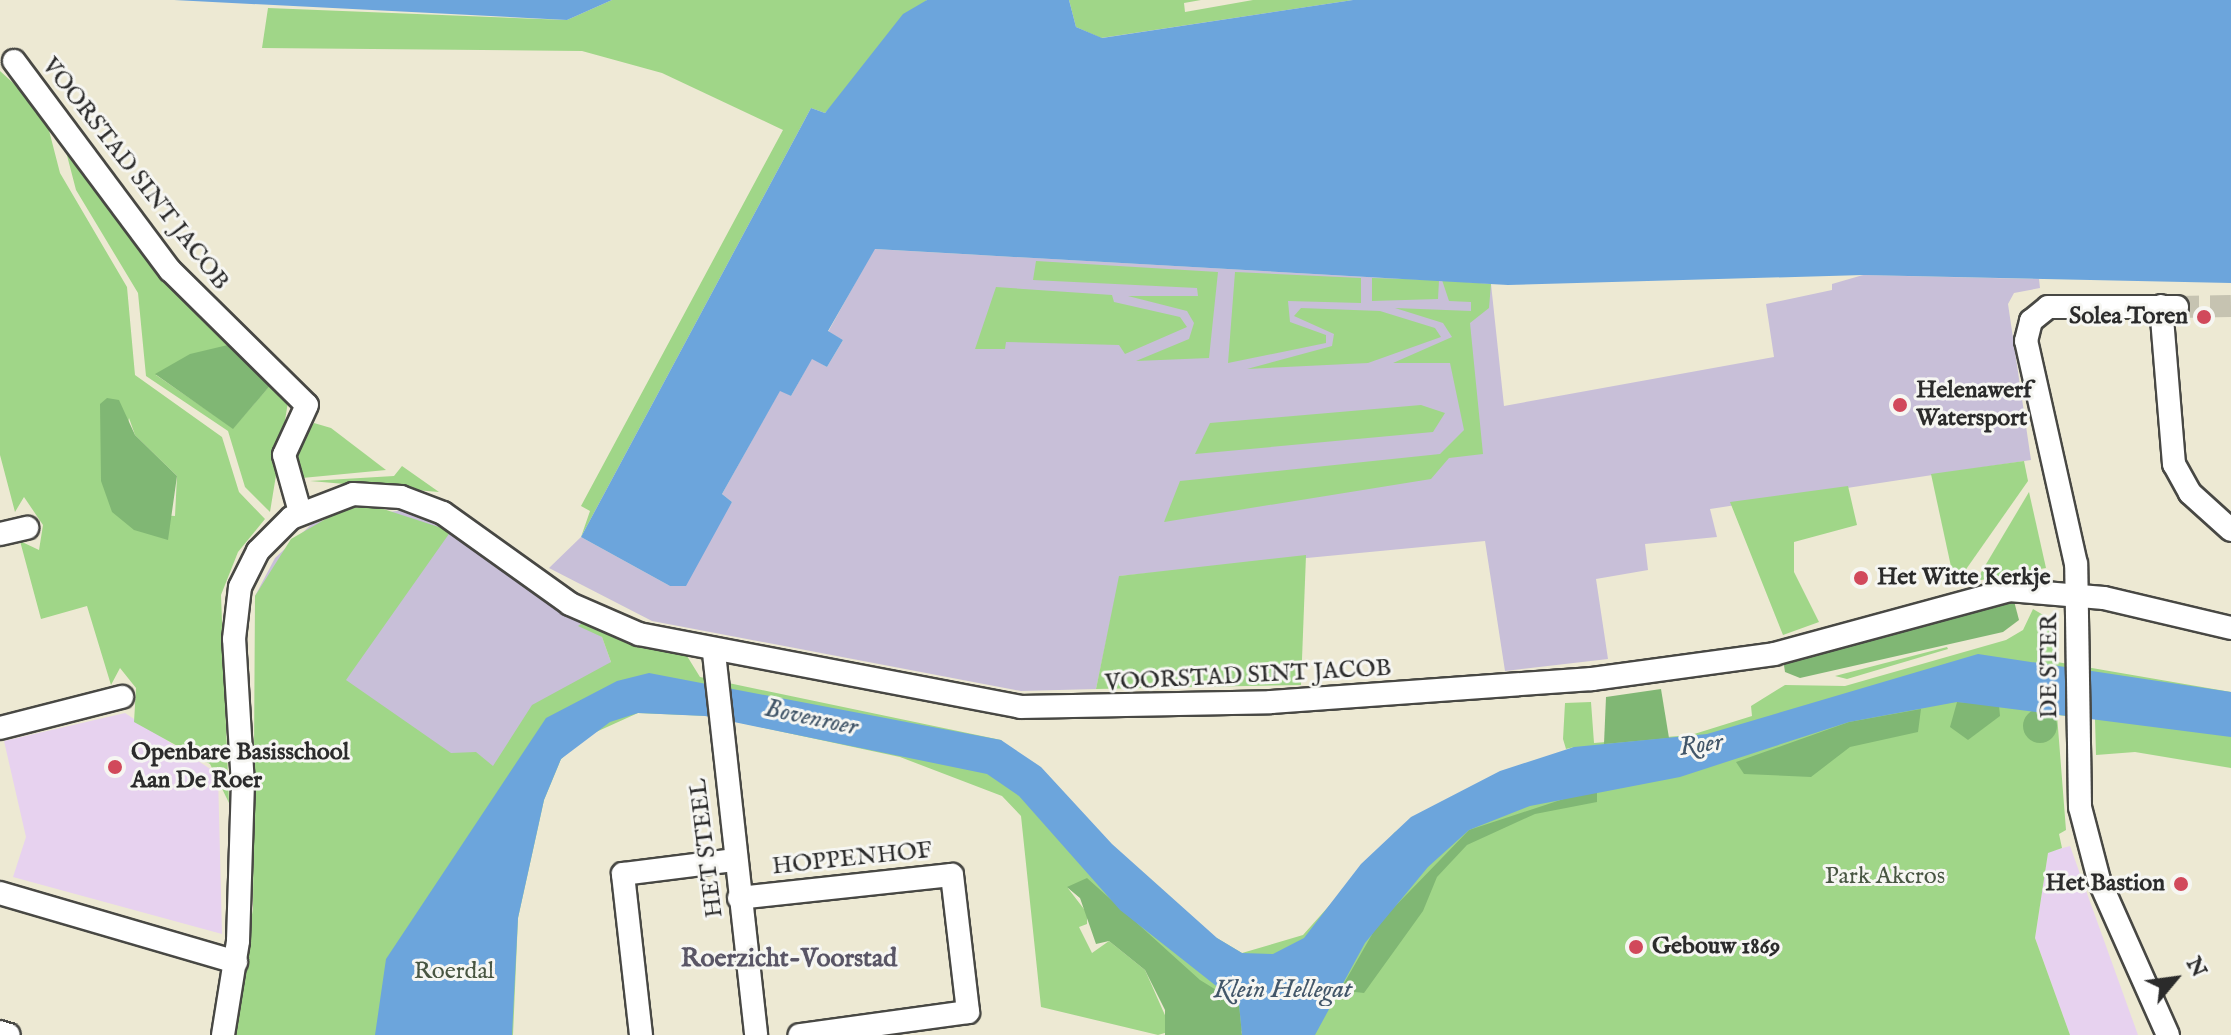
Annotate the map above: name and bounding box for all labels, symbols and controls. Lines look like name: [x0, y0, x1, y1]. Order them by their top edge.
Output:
street label: VOORSTAD SINT JACOB: [35, 52, 235, 296]
place label: Solea Toren: [2069, 303, 2188, 331]
marker: Solea Toren: [2195, 308, 2213, 326]
place label: Helenawerf Watersport: [1916, 377, 2032, 433]
marker: Helenawerf Watersport: [1891, 396, 1909, 414]
place label: Het Witte Kerkje: [1877, 564, 2050, 592]
marker: Het Witte Kerkje: [1852, 569, 1870, 587]
street label: DE STER: [2036, 613, 2064, 719]
street label: VOORSTAD SINT JACOB: [1104, 654, 1392, 698]
water label: Bovenroer: [762, 693, 860, 743]
water label: Roer: [1677, 727, 1725, 763]
place label: Openbare Basisschool Aan De Roer: [131, 739, 349, 795]
marker: Openbare Basisschool Aan De Roer: [106, 758, 124, 776]
street label: HET STEEL: [684, 777, 730, 919]
street label: HOPPENHOF: [771, 836, 933, 882]
park label: Park Akcros: [1825, 863, 1945, 891]
place label: Het Bastion: [2045, 870, 2165, 898]
marker: Het Bastion: [2172, 875, 2190, 893]
place label: Gebouw 1869: [1652, 933, 1780, 961]
marker: Gebouw 1869: [1627, 938, 1645, 956]
north arrow: [2135, 939, 2215, 1019]
district label: Roerzicht-Voorstad: [681, 943, 897, 975]
text: N: [2179, 952, 2213, 982]
park label: Roerdal: [414, 958, 494, 986]
water label: Klein Hellegat: [1214, 974, 1352, 1006]

